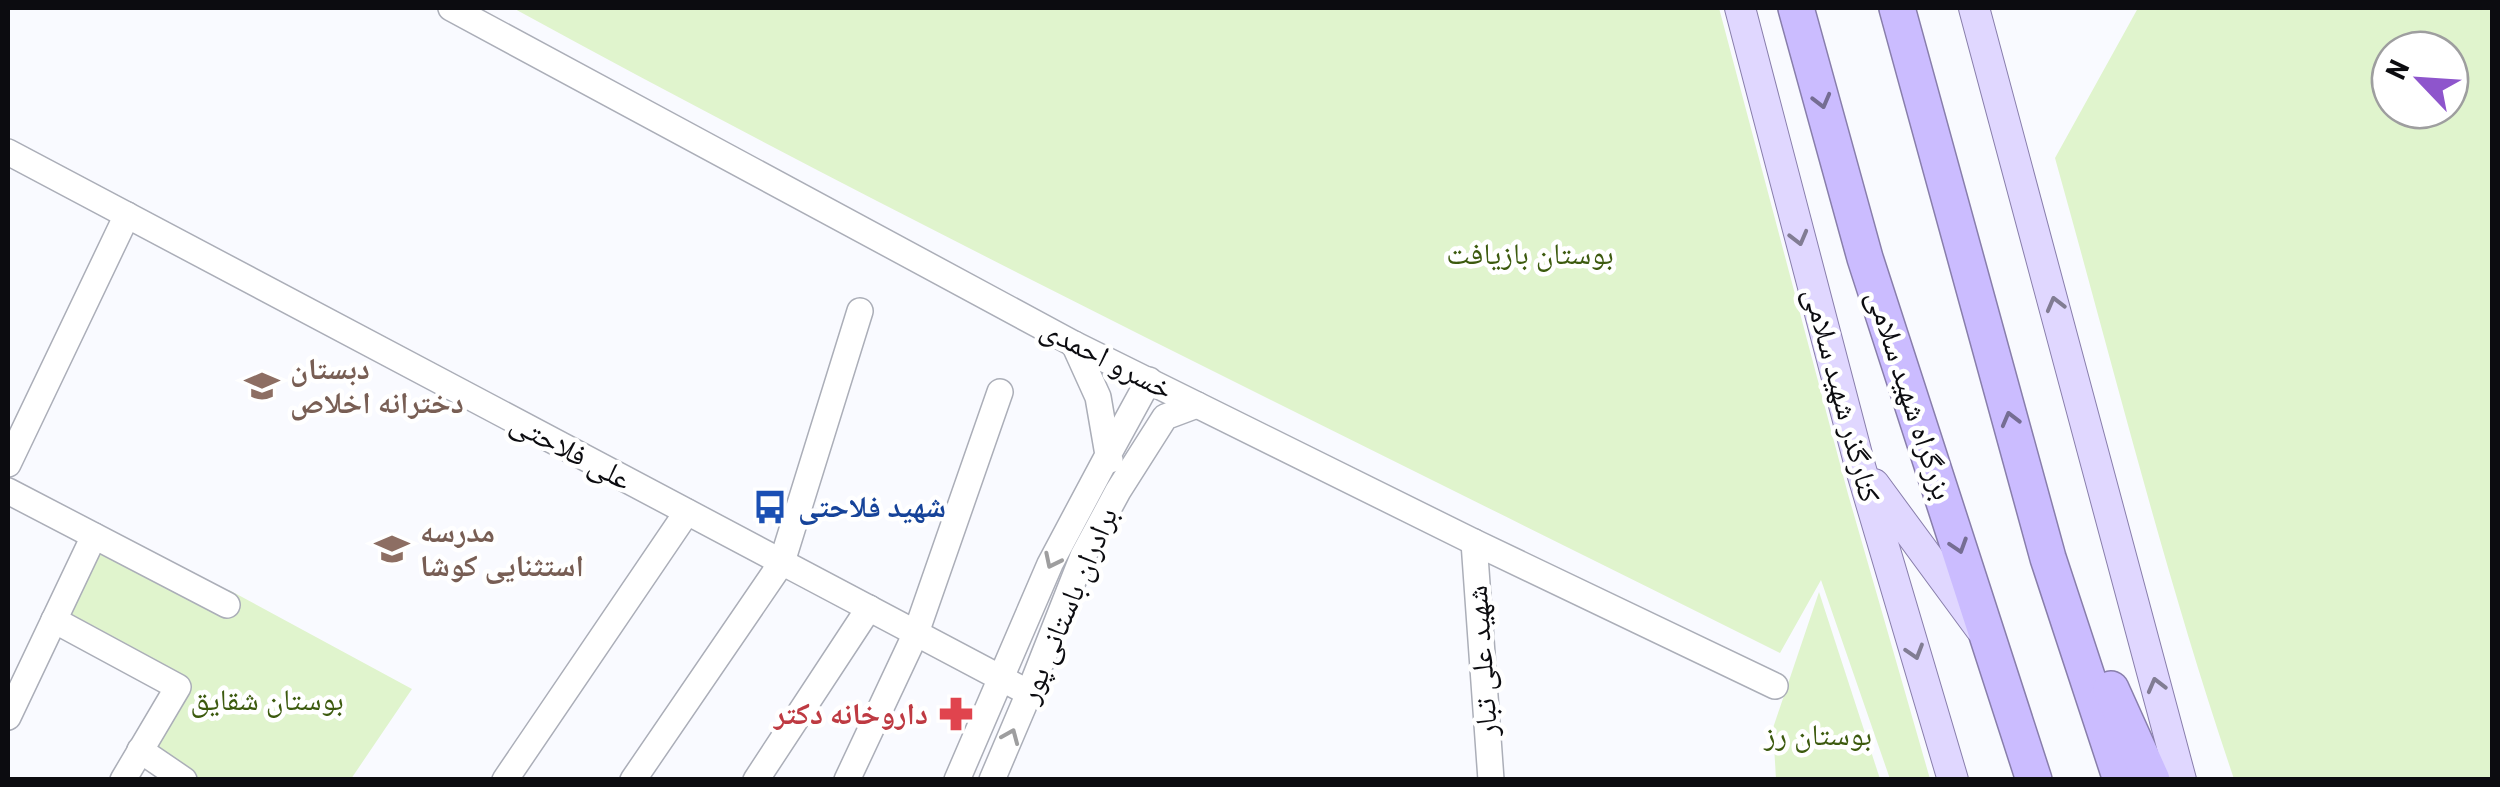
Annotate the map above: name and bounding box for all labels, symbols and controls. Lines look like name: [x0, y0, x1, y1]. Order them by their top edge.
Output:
north arrow: [2370, 30, 2470, 130]
text: N: [2379, 55, 2416, 84]
one-way arrow: [1810, 92, 1831, 109]
one-way arrow: [1787, 229, 1808, 246]
park label: بوستان بازیافت: [1446, 236, 1614, 272]
street label: کنارگذر شهید سلامی: [1796, 284, 1888, 506]
street label: بزرگراه شهید سلامی: [1859, 286, 1961, 504]
one-way arrow: [2045, 296, 2066, 313]
street label: خسرو احمدی: [1035, 310, 1179, 408]
place label: دبستان دخترانه اخلاص: [290, 351, 464, 421]
school or university icon: دبستان دخترانه اخلاص: [243, 367, 281, 405]
street label: علی فلاحتی: [505, 404, 637, 498]
one-way arrow: [2000, 411, 2021, 428]
bus stop icon: شهید فلاحتی: [751, 488, 789, 526]
place label: شهید فلاحتی: [798, 489, 946, 525]
street label: برادران باستانی پور: [1010, 502, 1126, 709]
place label: مدرسه استثنایی کوشا: [420, 514, 584, 584]
school or university icon: مدرسه استثنایی کوشا: [373, 530, 411, 568]
one-way arrow: [1947, 536, 1967, 553]
one-way arrow: [1045, 551, 1065, 569]
street label: شهید علی تبار: [1459, 584, 1505, 739]
one-way arrow: [1903, 642, 1924, 659]
one-way arrow: [2147, 677, 2168, 694]
park label: بوستان شقایق: [190, 682, 344, 718]
pharmacy icon: داروخانه دکتر: [937, 695, 975, 733]
place label: داروخانه دکتر: [772, 696, 928, 731]
park label: بوستان رز: [1763, 717, 1872, 753]
one-way arrow: [999, 729, 1019, 747]

